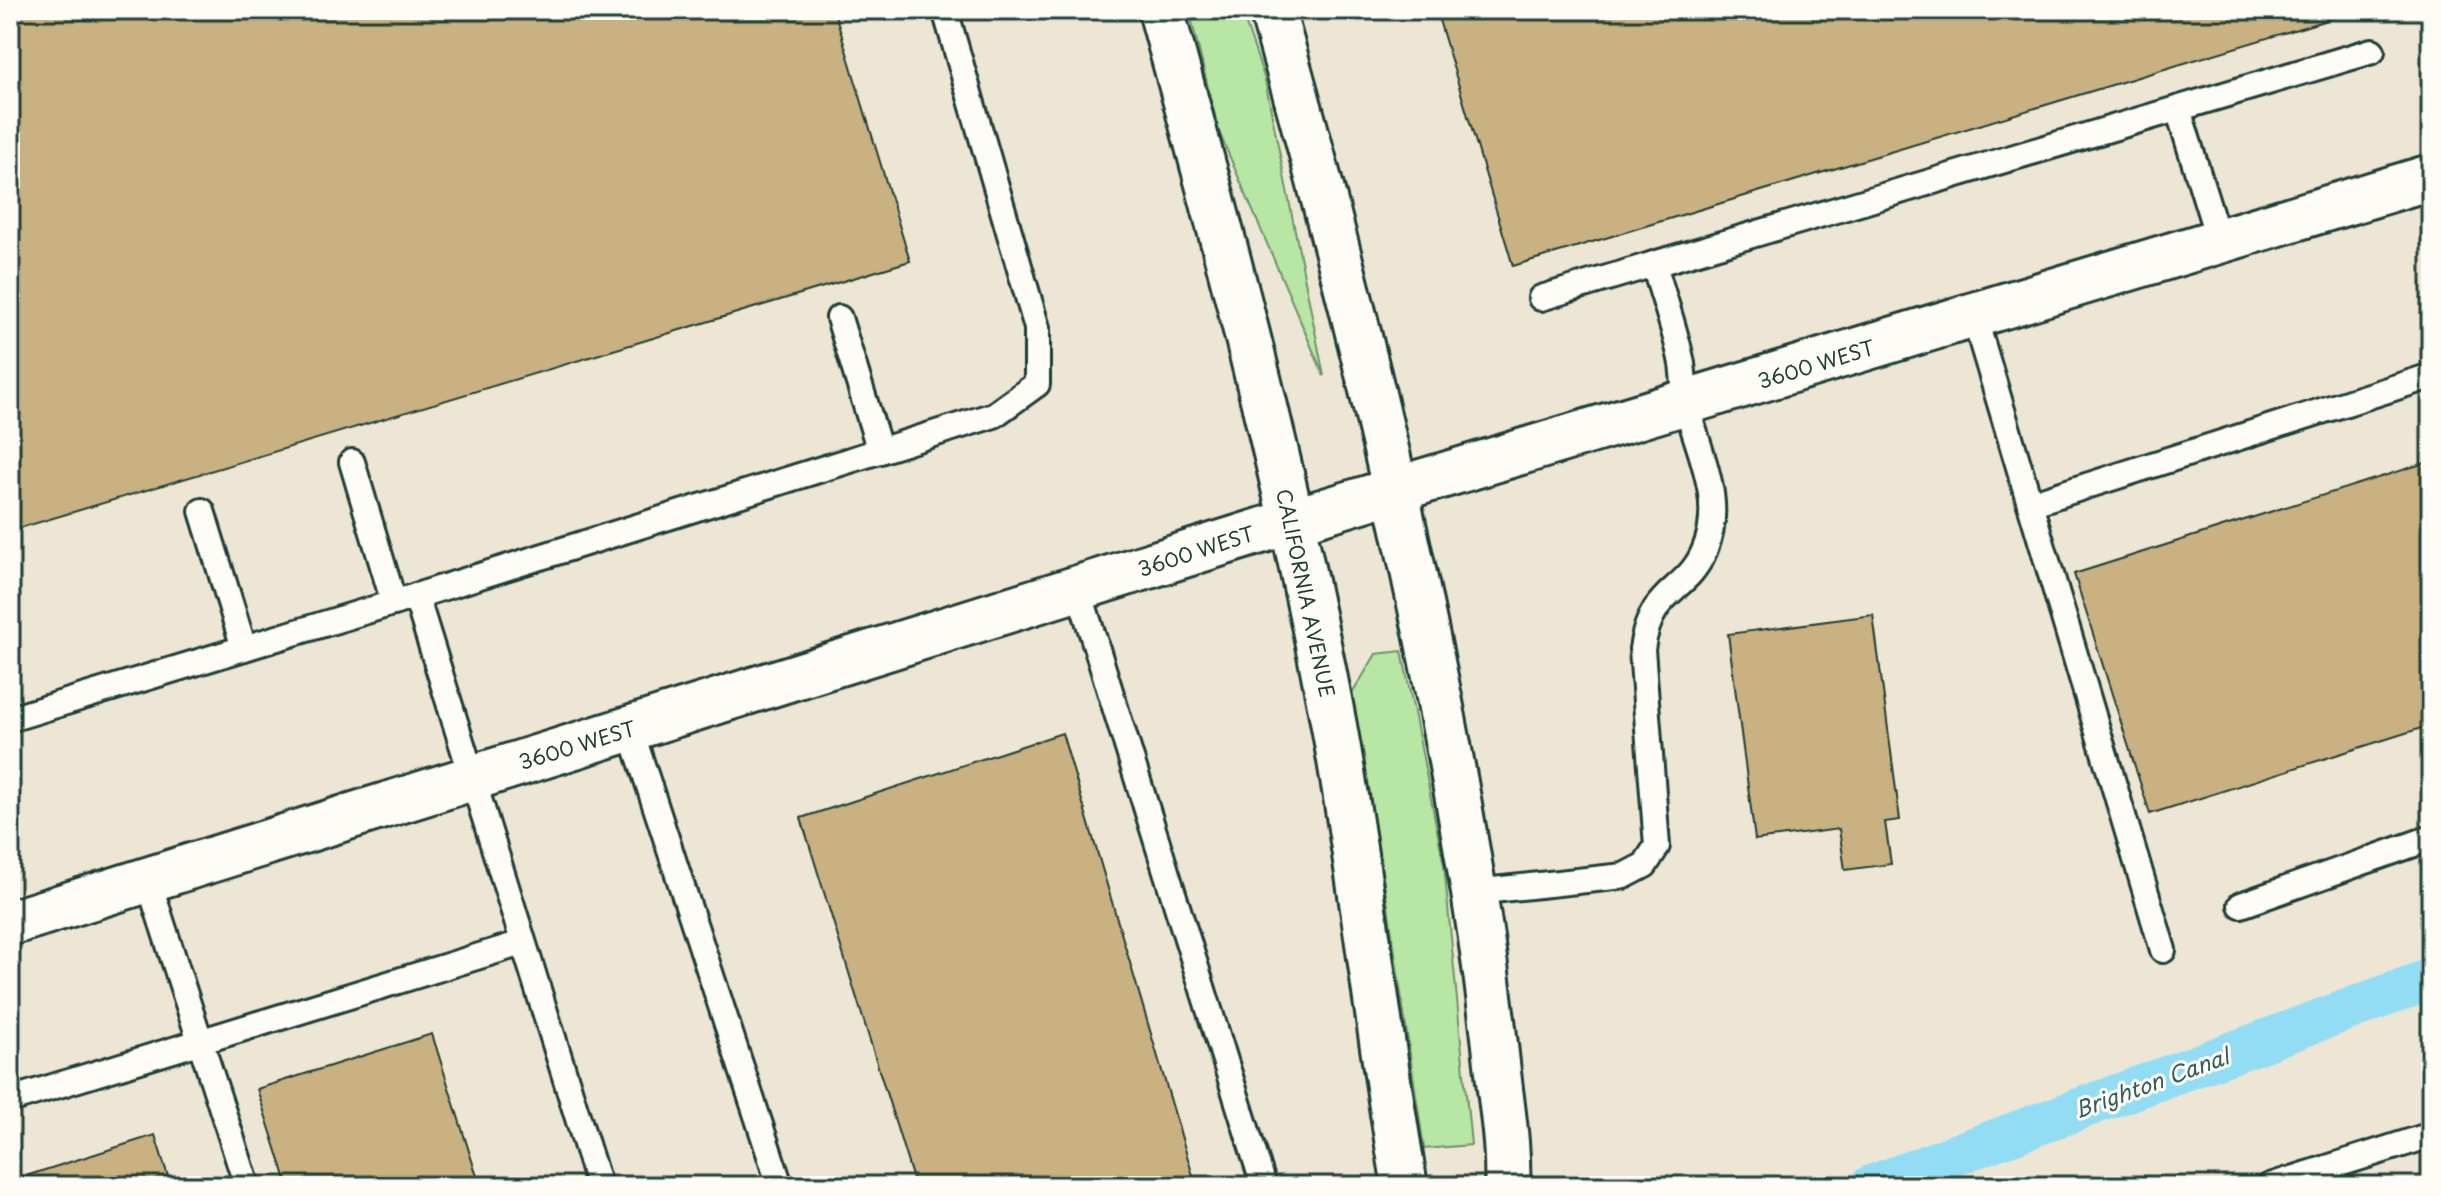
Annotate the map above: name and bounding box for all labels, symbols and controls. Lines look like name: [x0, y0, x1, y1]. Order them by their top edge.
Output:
street label: 3600 WEST: [1754, 332, 1878, 396]
street label: CALIFORNIA AVENUE: [1269, 486, 1343, 700]
street label: 3600 WEST: [1134, 518, 1258, 584]
street label: 3600 WEST: [515, 713, 639, 777]
water label: Brighton Canal: [2069, 1038, 2236, 1125]

